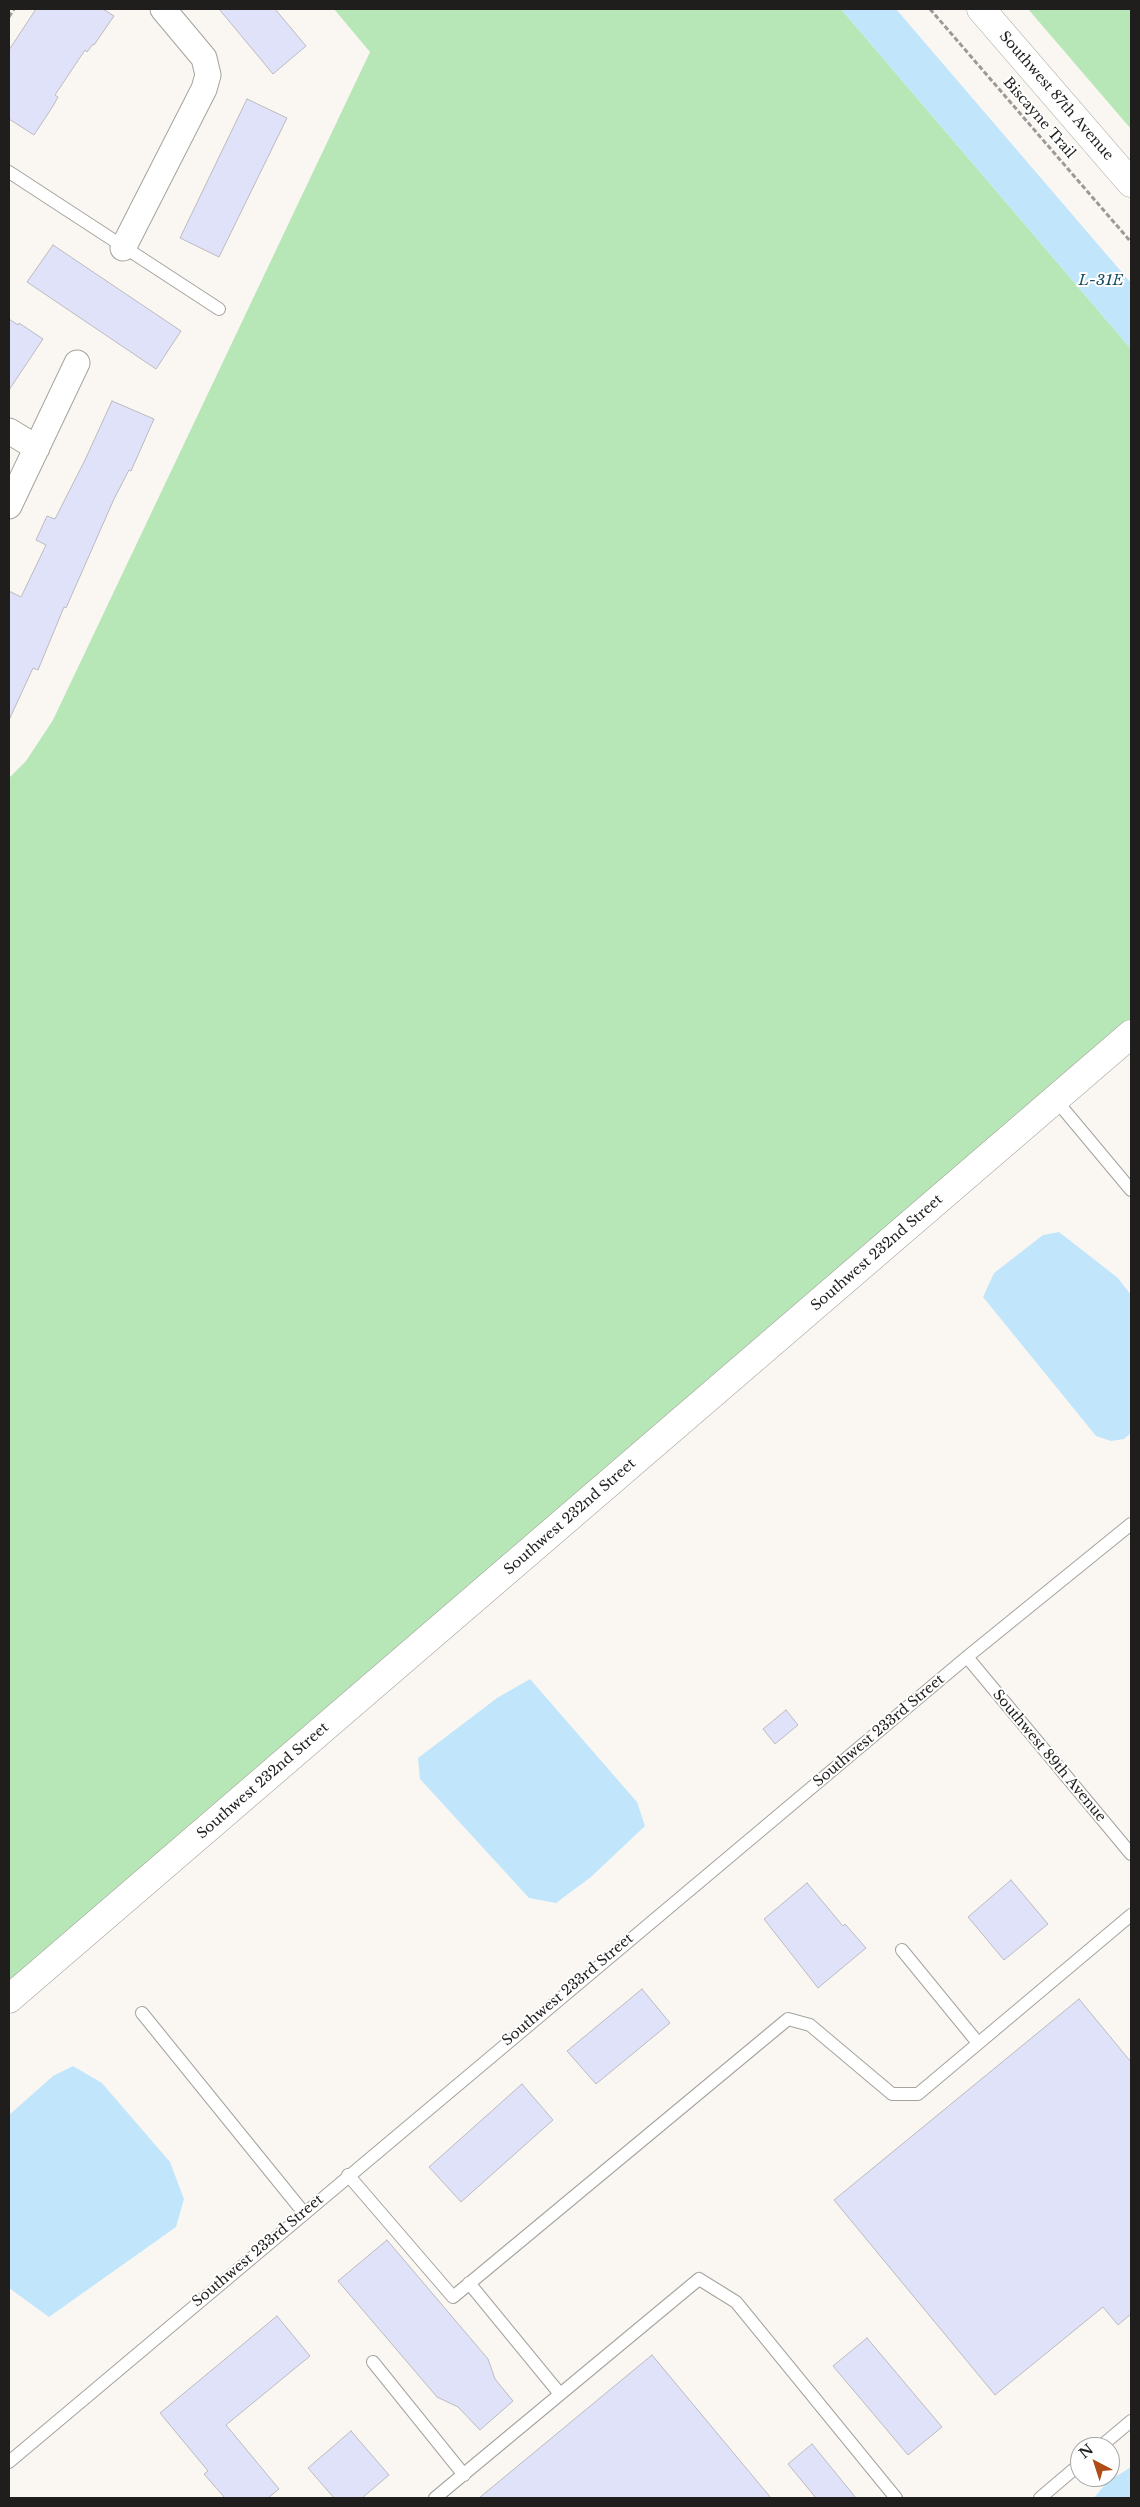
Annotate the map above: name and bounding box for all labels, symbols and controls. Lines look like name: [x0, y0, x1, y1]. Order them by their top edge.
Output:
street label: Southwest 87th Avenue: [995, 28, 1117, 164]
street label: Biscayne Trail: [999, 74, 1079, 162]
water label: L-31E: [1079, 272, 1123, 290]
street label: Southwest 232nd Street: [808, 1191, 946, 1315]
street label: Southwest 232nd Street: [501, 1455, 639, 1579]
street label: Southwest 233rd Street: [810, 1671, 948, 1791]
street label: Southwest 89th Avenue: [989, 1687, 1109, 1825]
street label: Southwest 232nd Street: [194, 1719, 332, 1843]
street label: Southwest 233rd Street: [499, 1930, 637, 2050]
street label: Southwest 233rd Street: [189, 2191, 327, 2311]
north arrow: [1070, 2437, 1120, 2487]
text: N: [1075, 2440, 1097, 2462]

